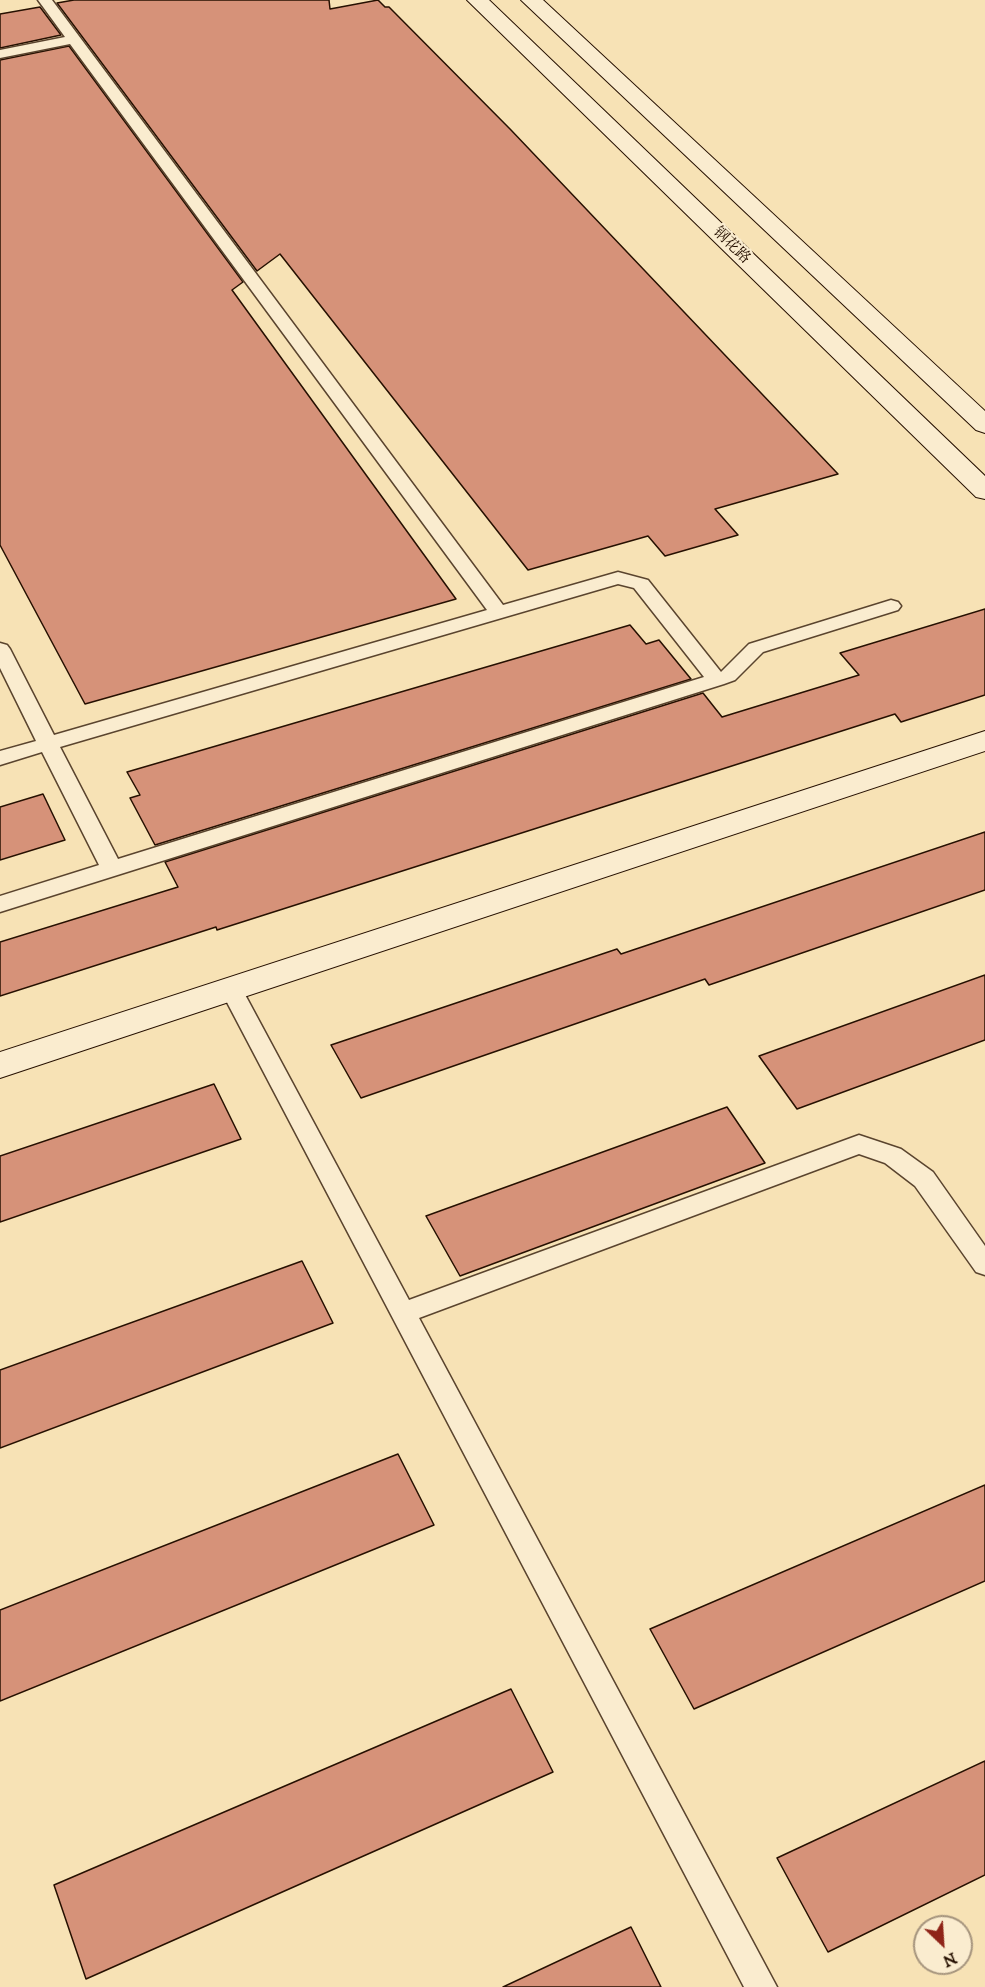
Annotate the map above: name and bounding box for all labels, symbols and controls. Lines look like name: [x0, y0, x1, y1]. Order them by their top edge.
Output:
street label: 钢花路: [709, 224, 753, 268]
north arrow: [913, 1915, 973, 1975]
text: N: [940, 1948, 960, 1971]

